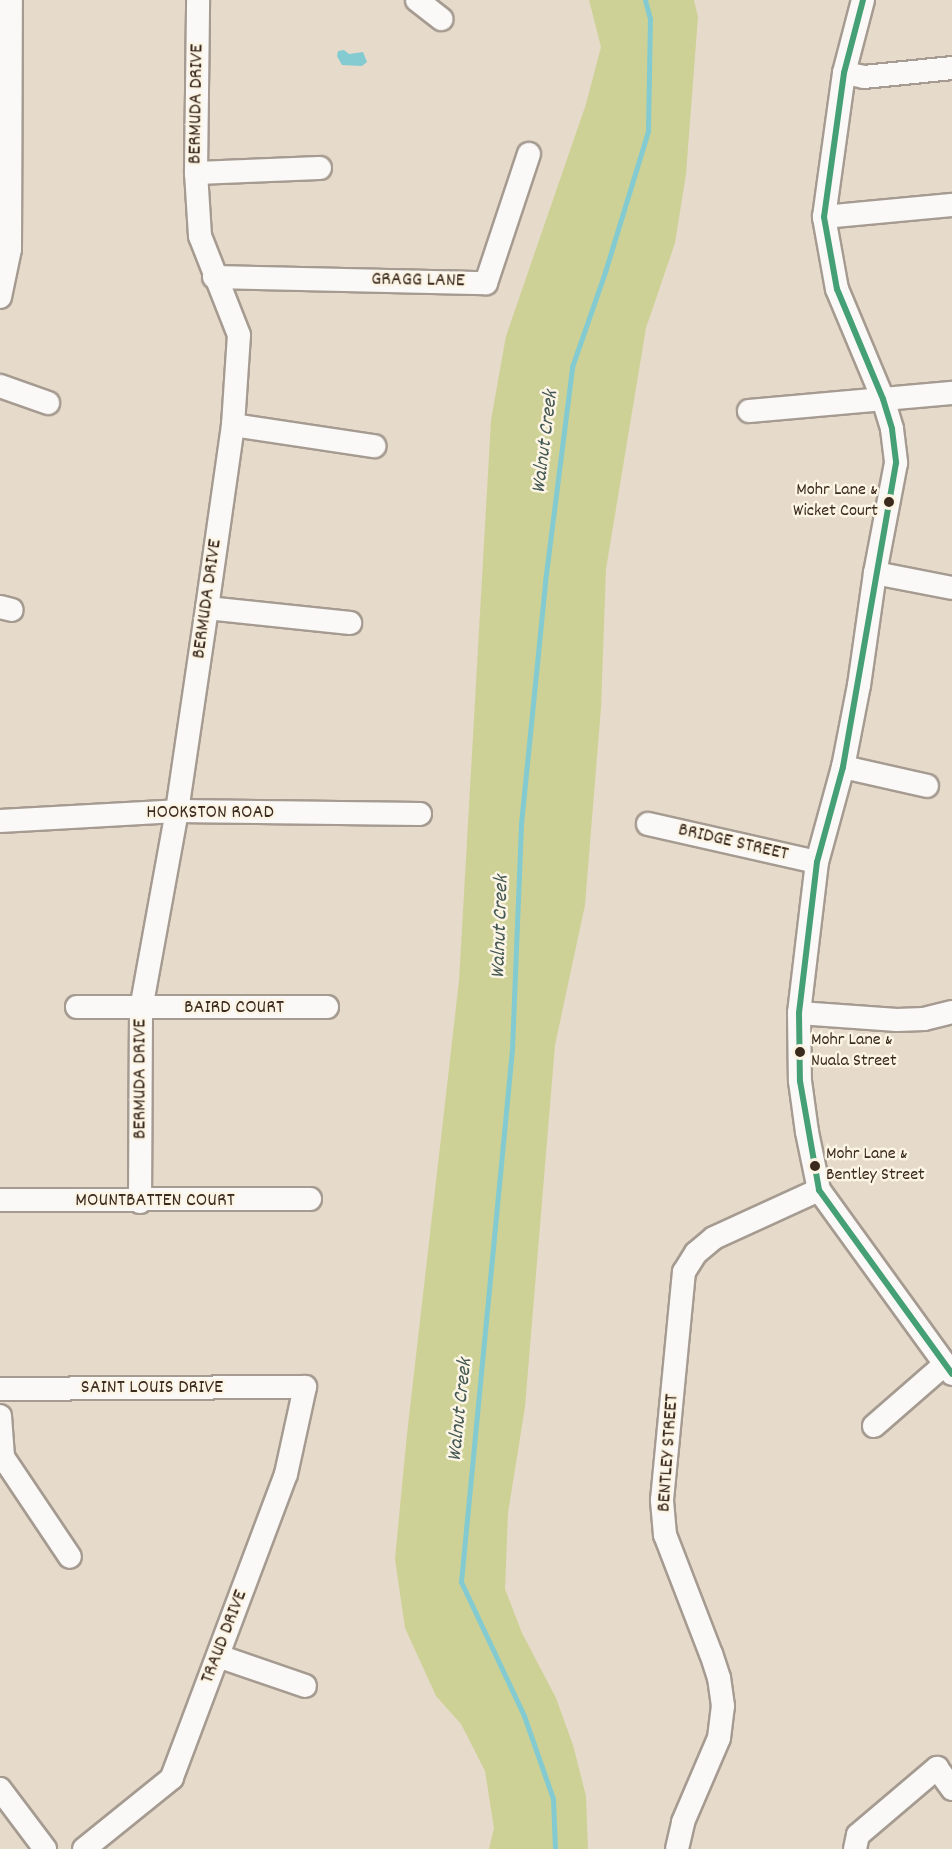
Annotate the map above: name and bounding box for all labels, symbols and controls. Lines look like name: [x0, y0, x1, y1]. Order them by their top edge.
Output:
street label: BERMUDA DRIVE: [184, 44, 210, 164]
street label: GRAGG LANE: [371, 268, 465, 294]
water label: Walnut Creek: [527, 389, 565, 495]
place label: Mohr Lane & Wicket Court: [793, 481, 878, 524]
marker: Mohr Lane & Wicket Court: [883, 496, 895, 508]
street label: BERMUDA DRIVE: [188, 538, 228, 660]
street label: HOOKSTON ROAD: [146, 801, 274, 825]
street label: BRIDGE STREET: [676, 819, 790, 867]
water label: Walnut Creek: [487, 875, 515, 979]
street label: BAIRD COURT: [184, 996, 284, 1020]
street label: BERMUDA DRIVE: [129, 1019, 153, 1139]
place label: Mohr Lane & Nuala Street: [811, 1031, 897, 1074]
marker: Mohr Lane & Nuala Street: [794, 1046, 806, 1058]
place label: Mohr Lane & Bentley Street: [826, 1145, 925, 1188]
marker: Mohr Lane & Bentley Street: [809, 1160, 821, 1172]
street label: MOUNTBATTEN COURT: [75, 1189, 235, 1213]
water label: Walnut Creek: [443, 1357, 479, 1463]
street label: SAINT LOUIS DRIVE: [81, 1376, 223, 1400]
street label: BENTLEY STREET: [653, 1393, 685, 1513]
street label: TRAUD DRIVE: [196, 1587, 254, 1687]

